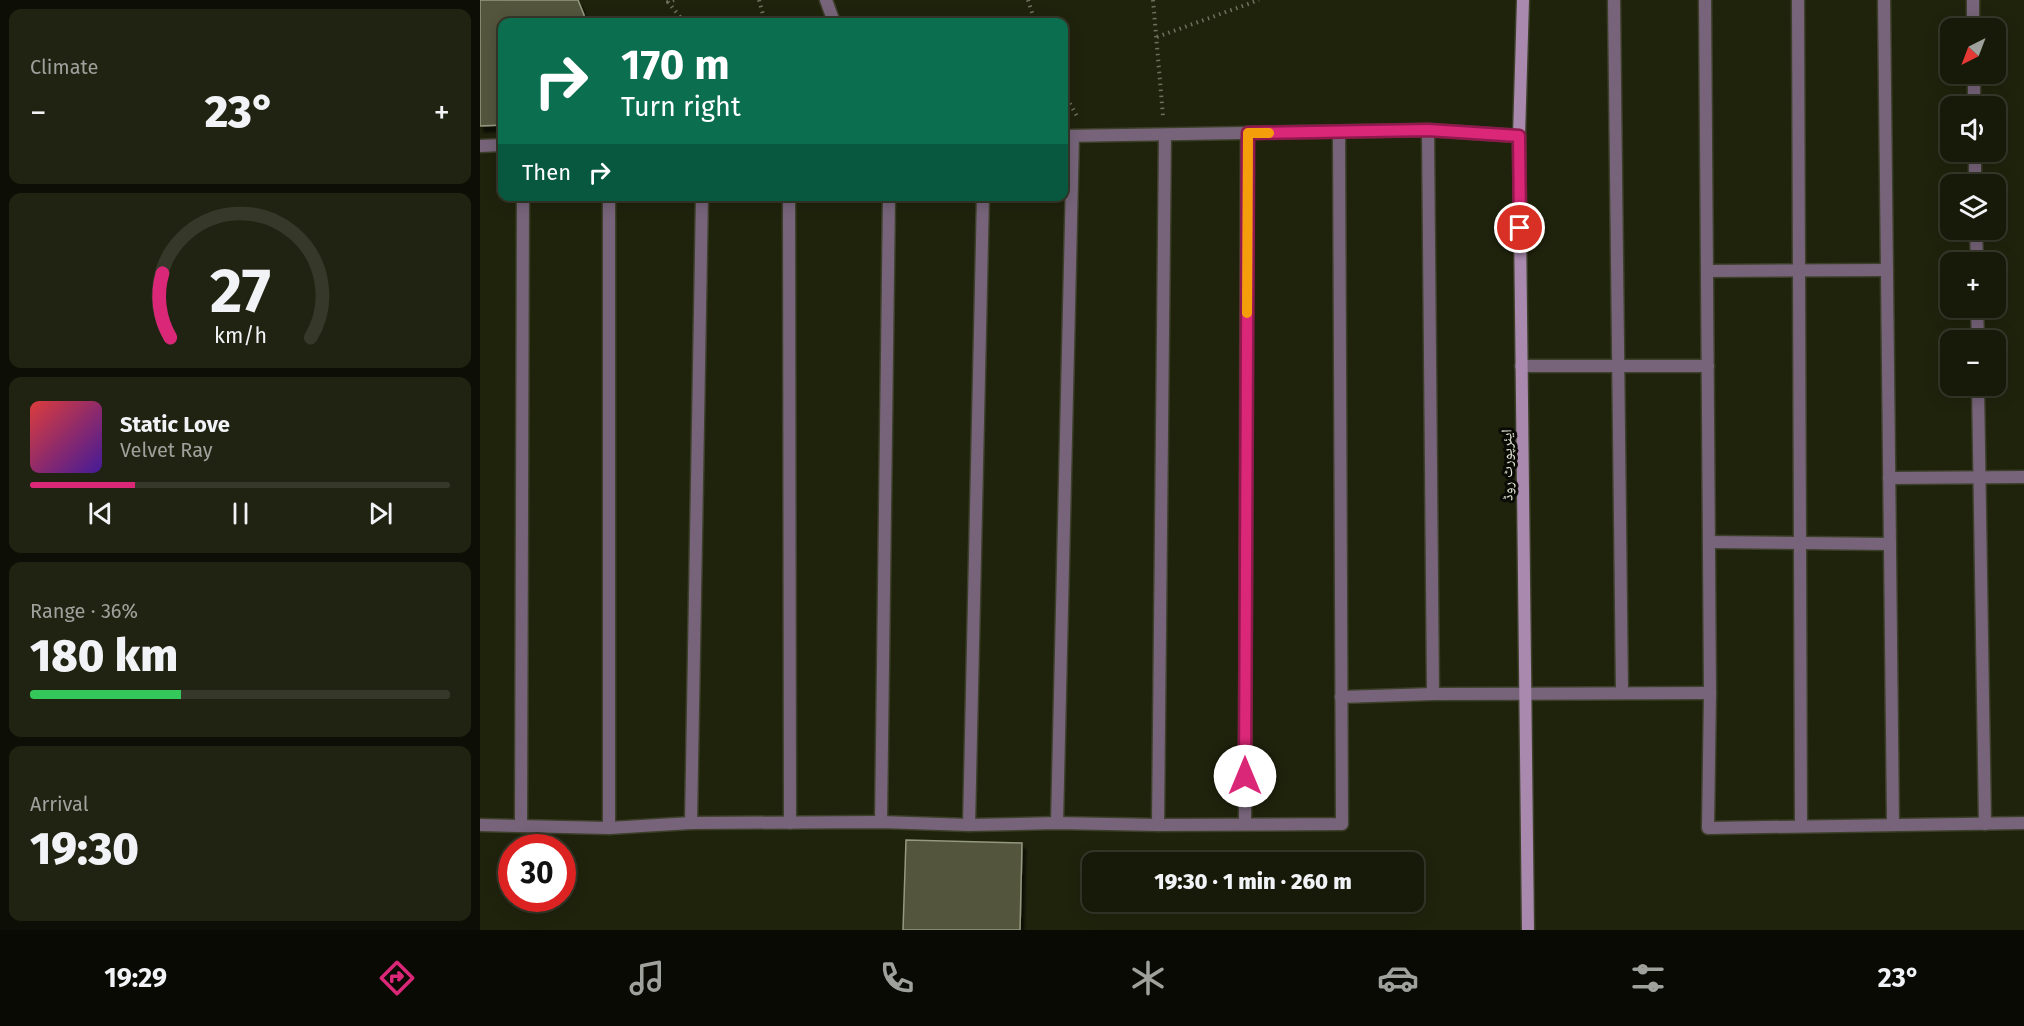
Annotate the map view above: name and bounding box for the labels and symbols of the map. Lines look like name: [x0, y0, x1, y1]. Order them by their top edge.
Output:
north arrow: [1940, 18, 2006, 84]
pin: [1494, 202, 1545, 253]
street label: ایئرپورٹ روڈ: [1497, 429, 1517, 501]
position arrow: [1213, 744, 1277, 808]
speed limit sign: 30: [498, 834, 576, 912]

